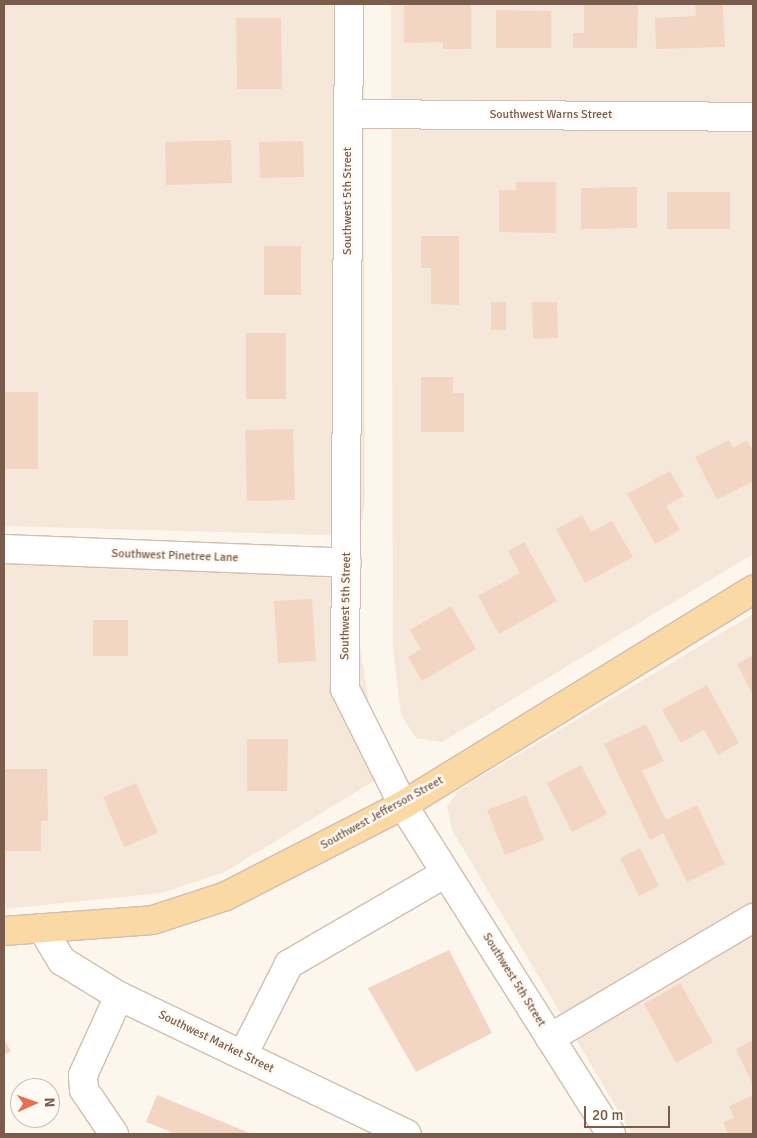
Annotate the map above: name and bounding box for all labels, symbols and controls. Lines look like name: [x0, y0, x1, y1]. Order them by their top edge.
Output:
street label: Southwest Warns Street: [490, 108, 612, 122]
street label: Southwest 5th Street: [341, 147, 355, 255]
street label: Southwest Pinetree Lane: [111, 547, 239, 565]
street label: Southwest 5th Street: [338, 552, 354, 660]
street label: Southwest Jefferson Street: [318, 773, 446, 853]
street label: Southwest 5th Street: [479, 930, 549, 1030]
street label: Southwest Market Street: [156, 1008, 276, 1076]
north arrow: [10, 1078, 60, 1128]
scale bar: [587, 1096, 673, 1128]
text: N: [41, 1097, 58, 1108]
text: 20 m: [592, 1106, 623, 1124]

